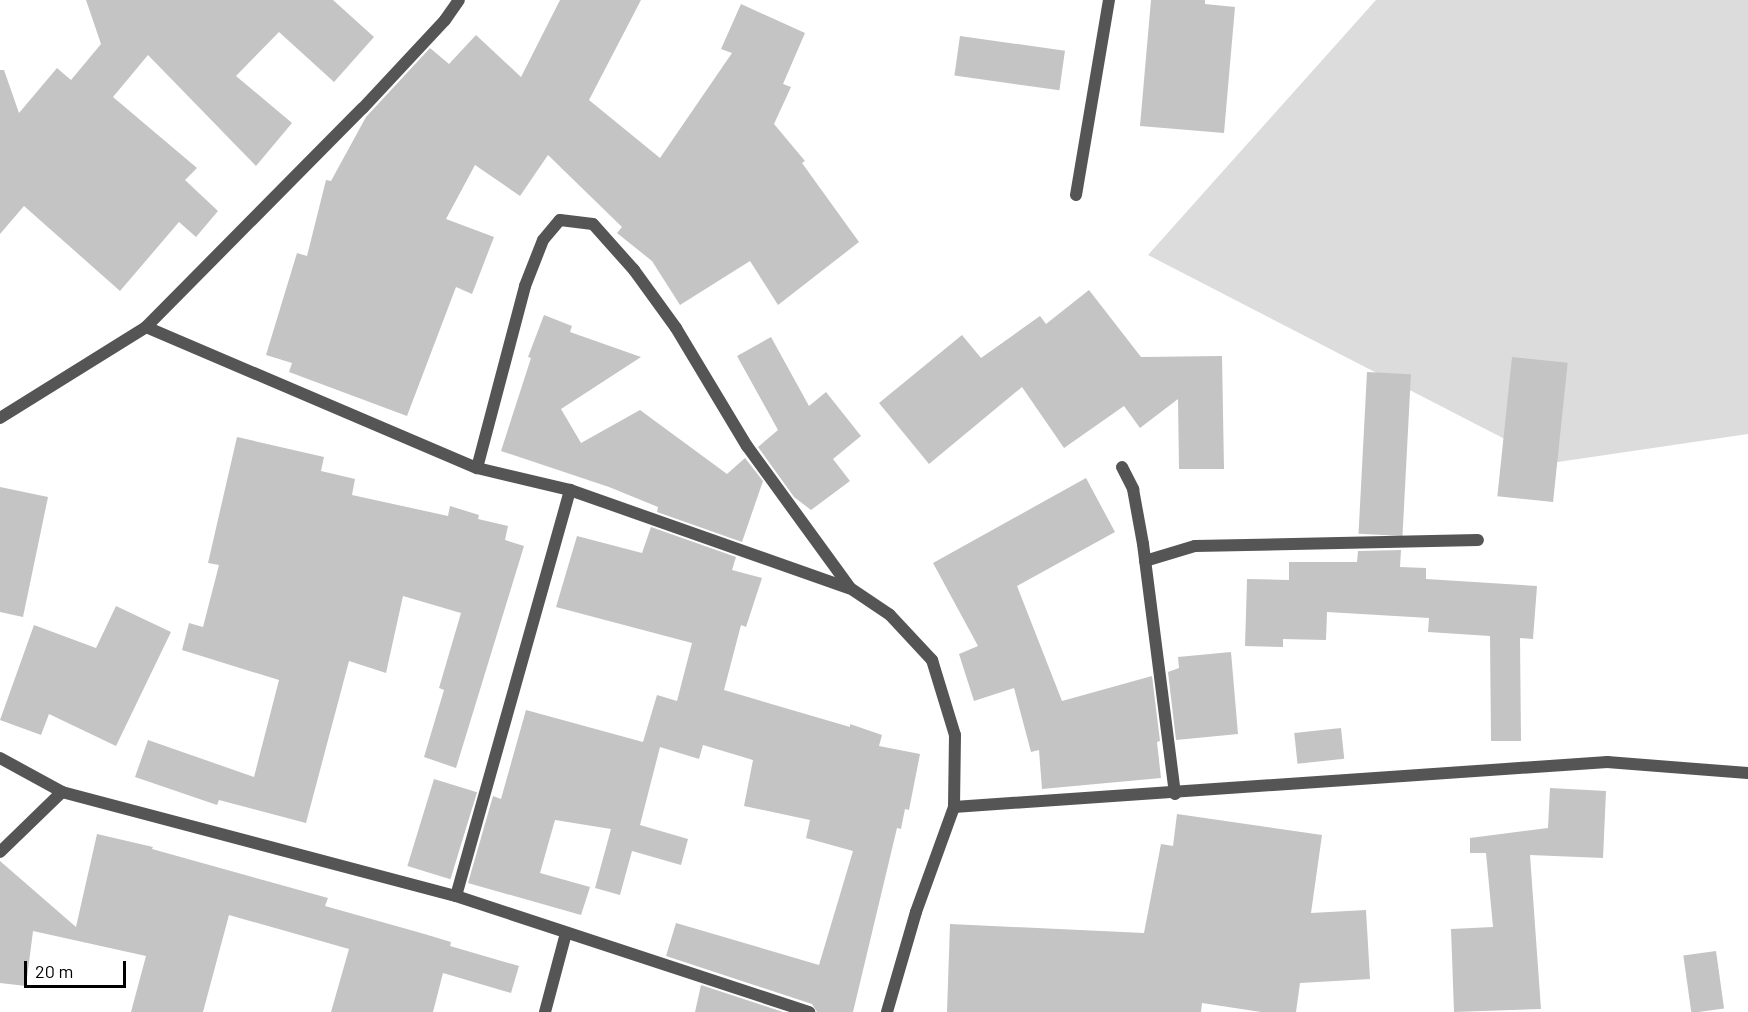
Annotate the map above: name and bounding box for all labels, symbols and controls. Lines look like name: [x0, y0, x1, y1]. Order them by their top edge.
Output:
scale bar: [27, 949, 129, 987]
text: 20 m: [35, 960, 73, 982]

